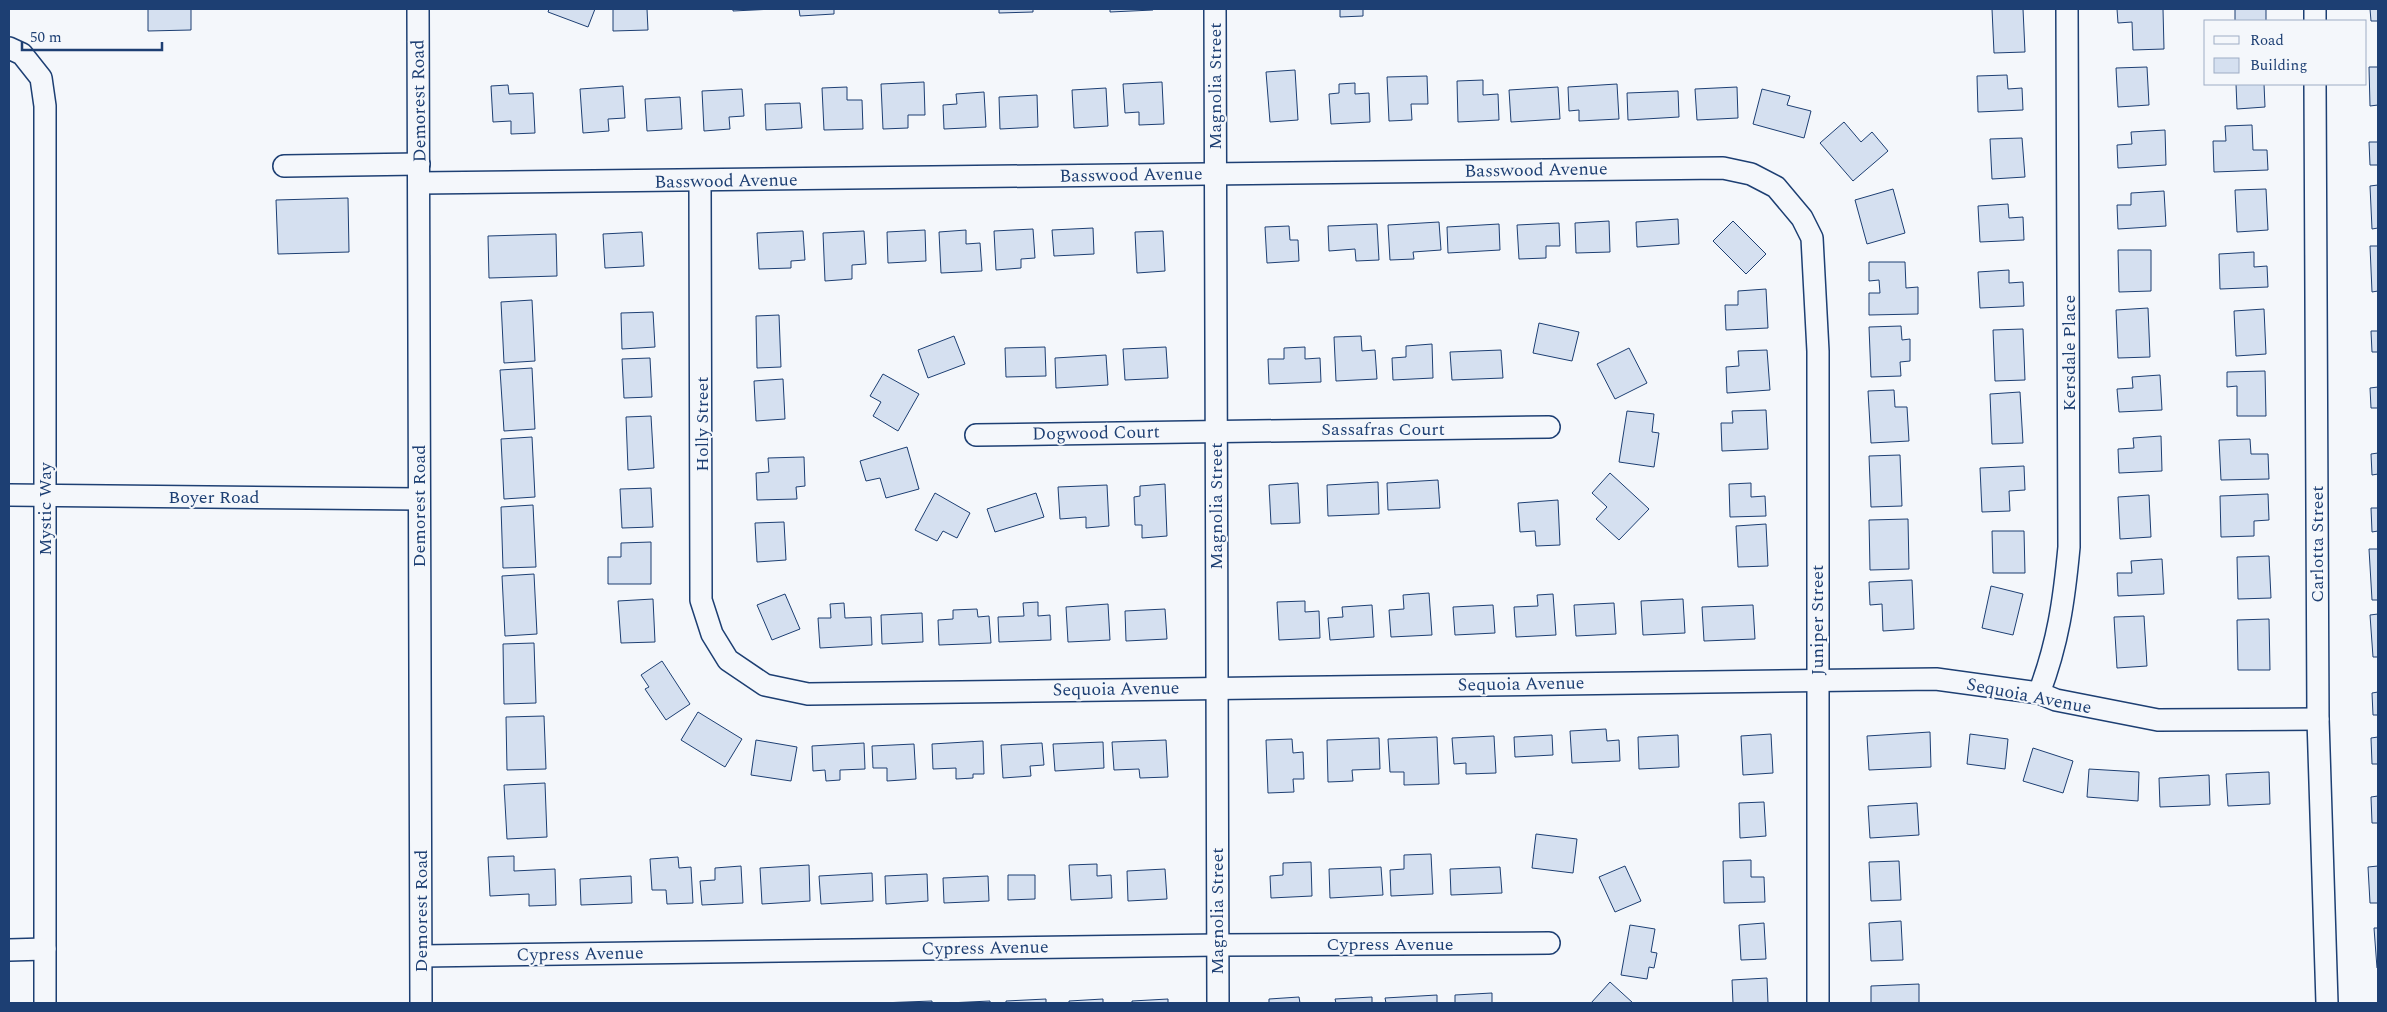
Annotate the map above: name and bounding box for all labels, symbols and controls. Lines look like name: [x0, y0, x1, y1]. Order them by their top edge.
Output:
scale bar: [22, 20, 162, 52]
legend: [2204, 20, 2367, 85]
street label: Magnolia Street: [1202, 22, 1229, 150]
text: 50 m: [30, 26, 62, 49]
text: Road: [2250, 29, 2284, 52]
street label: Demorest Road: [404, 39, 434, 163]
text: Building: [2250, 54, 2307, 77]
street label: Basswood Avenue: [1464, 155, 1608, 185]
street label: Basswood Avenue: [1059, 160, 1203, 190]
street label: Basswood Avenue: [654, 166, 798, 196]
street label: Kersdale Place: [2056, 295, 2083, 411]
street label: Holly Street: [689, 376, 716, 472]
street label: Sassafras Court: [1321, 416, 1445, 443]
street label: Dogwood Court: [1032, 418, 1160, 448]
street label: Magnolia Street: [1203, 442, 1230, 570]
street label: Demorest Road: [406, 445, 433, 567]
street label: Mystic Way: [32, 461, 59, 556]
street label: Boyer Road: [168, 484, 260, 511]
street label: Carlotta Street: [2304, 485, 2331, 603]
street label: Juniper Street: [1804, 565, 1831, 675]
street label: Sequoia Avenue: [1457, 669, 1585, 699]
street label: Sequoia Avenue: [1964, 671, 2094, 721]
street label: Sequoia Avenue: [1052, 674, 1180, 704]
street label: Magnolia Street: [1204, 847, 1231, 975]
street label: Demorest Road: [408, 850, 435, 972]
street label: Cypress Avenue: [1326, 931, 1454, 958]
street label: Cypress Avenue: [921, 933, 1049, 963]
street label: Cypress Avenue: [516, 939, 644, 969]

